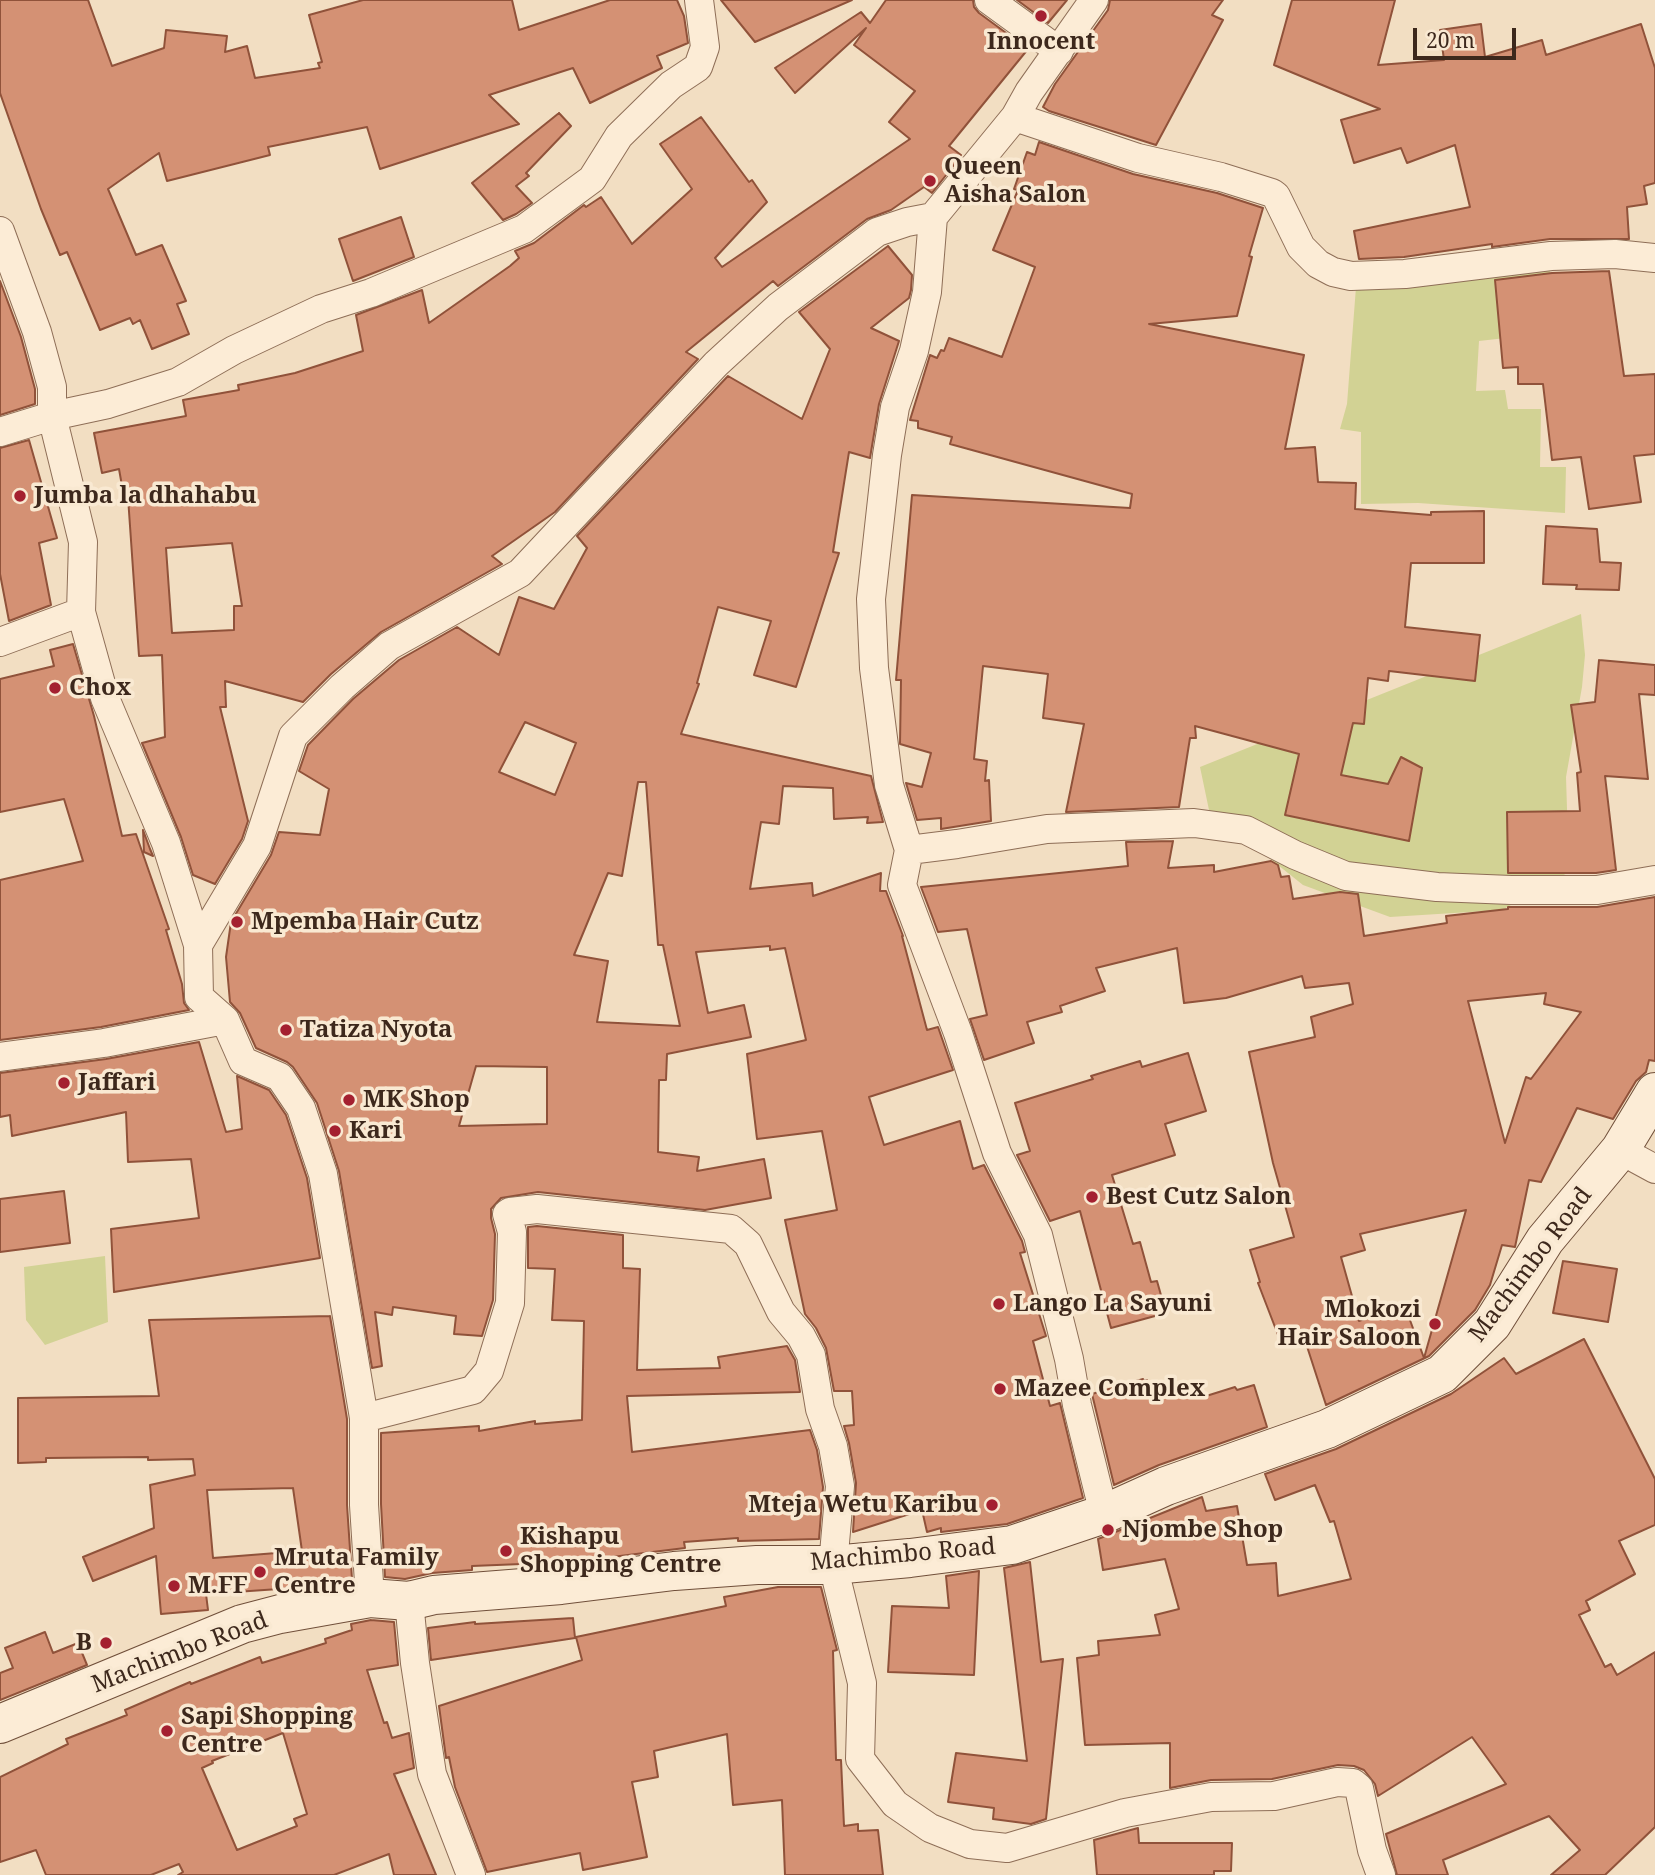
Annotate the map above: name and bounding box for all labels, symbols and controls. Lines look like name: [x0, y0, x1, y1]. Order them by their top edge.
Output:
marker: Innocent: [1033, 8, 1049, 24]
scale bar: [1417, 14, 1520, 58]
text: 20 m: [1426, 26, 1475, 54]
place label: Innocent: [987, 28, 1095, 56]
place label: Queen Aisha Salon: [944, 153, 1086, 209]
marker: Queen Aisha Salon: [922, 173, 938, 189]
place label: Jumba la dhahabu: [34, 482, 256, 510]
marker: Jumba la dhahabu: [12, 488, 28, 504]
place label: Chox: [69, 674, 131, 702]
marker: Chox: [47, 680, 63, 696]
place label: Mpemba Hair Cutz: [251, 908, 479, 936]
marker: Mpemba Hair Cutz: [229, 914, 245, 930]
place label: Tatiza Nyota: [300, 1016, 453, 1044]
marker: Tatiza Nyota: [278, 1022, 294, 1038]
place label: Jaffari: [78, 1069, 156, 1097]
marker: Jaffari: [56, 1075, 72, 1091]
place label: MK Shop: [363, 1086, 470, 1114]
marker: MK Shop: [341, 1092, 357, 1108]
place label: Kari: [349, 1117, 402, 1145]
marker: Kari: [327, 1123, 343, 1139]
street label: Machimbo Road: [1464, 1182, 1598, 1348]
place label: Best Cutz Salon: [1106, 1183, 1292, 1211]
marker: Best Cutz Salon: [1084, 1189, 1100, 1205]
place label: Lango La Sayuni: [1013, 1290, 1212, 1318]
marker: Lango La Sayuni: [991, 1296, 1007, 1312]
place label: Mlokozi Hair Saloon: [1277, 1296, 1421, 1352]
marker: Mlokozi Hair Saloon: [1427, 1316, 1443, 1332]
place label: Mazee Complex: [1014, 1375, 1205, 1403]
marker: Mazee Complex: [992, 1381, 1008, 1397]
place label: Mteja Wetu Karibu: [748, 1491, 978, 1519]
marker: Mteja Wetu Karibu: [984, 1497, 1000, 1513]
place label: Njombe Shop: [1122, 1516, 1283, 1544]
marker: Njombe Shop: [1100, 1522, 1116, 1538]
place label: Kishapu Shopping Centre: [520, 1523, 722, 1579]
street label: Machimbo Road: [809, 1533, 997, 1577]
marker: Kishapu Shopping Centre: [498, 1543, 514, 1559]
place label: Mruta Family Centre: [274, 1544, 439, 1600]
marker: Mruta Family Centre: [252, 1564, 268, 1580]
place label: M.FF: [188, 1572, 248, 1600]
marker: M.FF: [166, 1578, 182, 1594]
street label: Machimbo Road: [88, 1606, 272, 1700]
place label: B: [76, 1629, 92, 1657]
marker: B: [98, 1635, 114, 1651]
place label: Sapi Shopping Centre: [181, 1703, 353, 1759]
marker: Sapi Shopping Centre: [159, 1723, 175, 1739]

